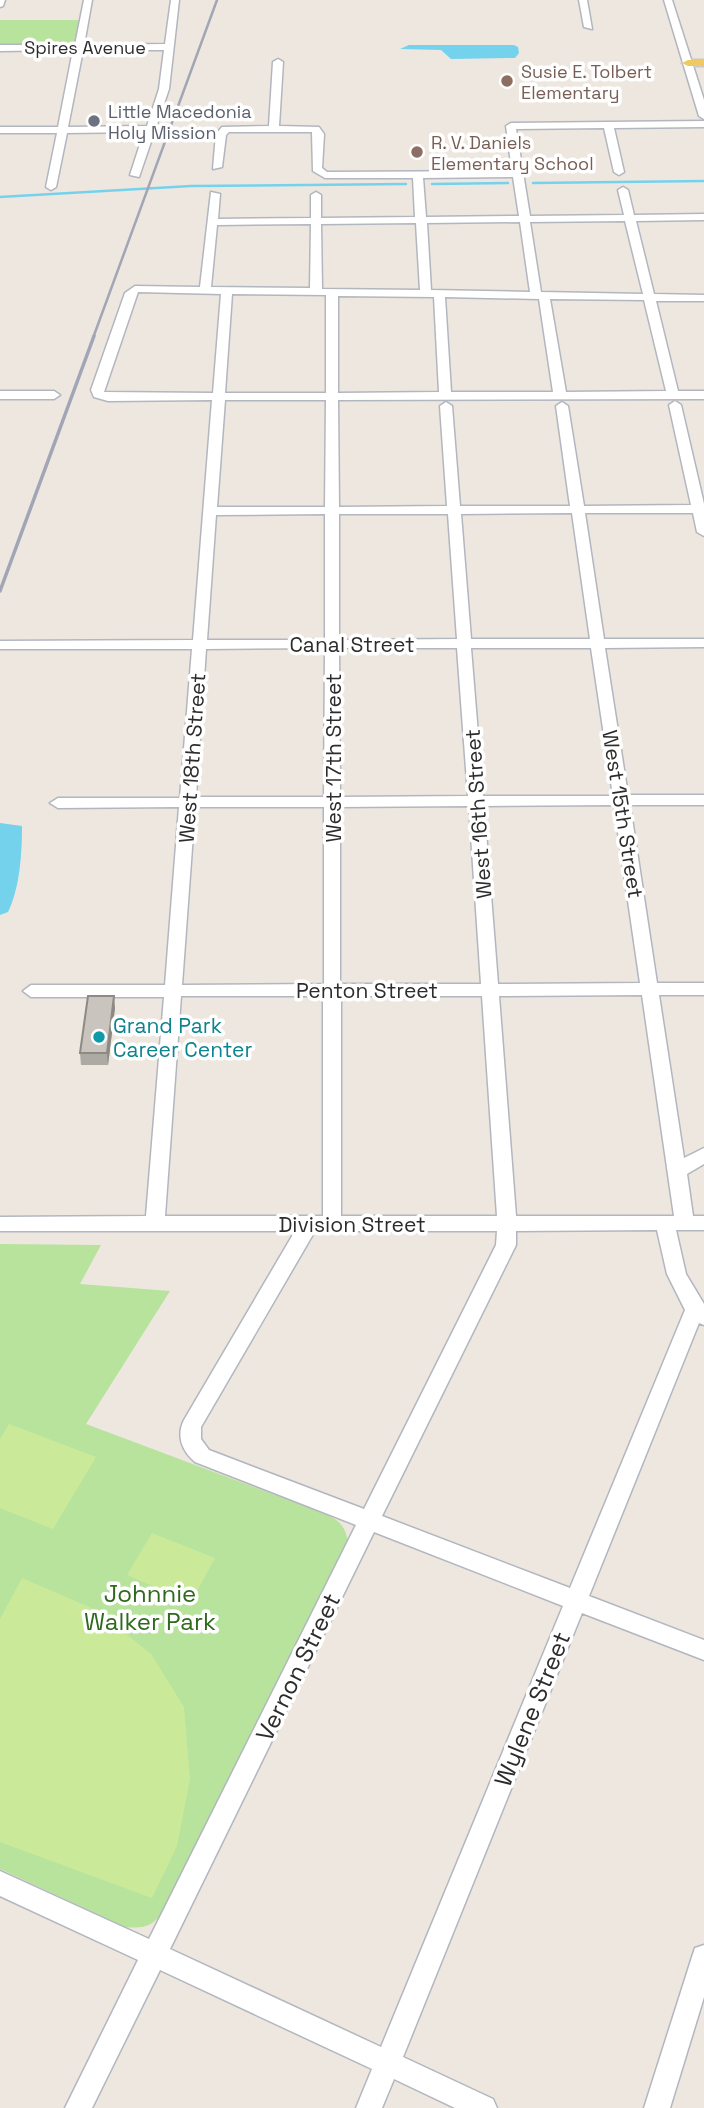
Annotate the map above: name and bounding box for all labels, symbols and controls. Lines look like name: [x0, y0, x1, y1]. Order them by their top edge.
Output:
street label: Spires Avenue: [24, 36, 146, 59]
place label: Susie E. Tolbert Elementary: [521, 60, 652, 104]
marker: Susie E. Tolbert Elementary: [499, 73, 515, 89]
place label: Little Macedonia Holy Mission: [108, 100, 252, 144]
marker: Little Macedonia Holy Mission: [86, 113, 102, 129]
place label: R. V. Daniels Elementary School: [431, 131, 594, 175]
marker: R. V. Daniels Elementary School: [409, 144, 425, 160]
street label: Canal Street: [289, 631, 415, 658]
street label: West 18th Street: [173, 672, 211, 844]
street label: West 17th Street: [320, 673, 347, 843]
street label: West 16th Street: [459, 728, 497, 900]
street label: West 15th Street: [596, 728, 650, 900]
street label: Penton Street: [296, 977, 438, 1004]
place label: Grand Park Career Center: [113, 1012, 252, 1063]
marker: Grand Park Career Center: [91, 1029, 107, 1045]
street label: Division Street: [278, 1211, 426, 1238]
park label: Johnnie Walker Park: [84, 1578, 216, 1637]
street label: Vernon Street: [249, 1588, 347, 1746]
street label: Wylene Street: [487, 1627, 577, 1791]

